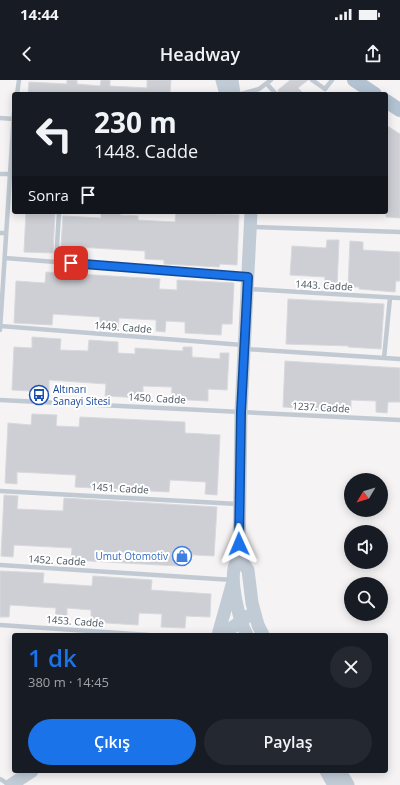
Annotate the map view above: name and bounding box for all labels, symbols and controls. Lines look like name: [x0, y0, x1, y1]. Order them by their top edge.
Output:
text: 14:44: [20, 4, 59, 24]
text: Headway: [160, 42, 240, 66]
icon: back: [16, 43, 38, 65]
icon: share: [362, 43, 384, 65]
text: 230 m: [94, 103, 177, 141]
icon: left: [28, 108, 80, 160]
text: 1448. Cadde: [94, 139, 198, 163]
icon: arrive: [77, 184, 99, 206]
text: Sonra: [28, 185, 69, 205]
pin: [54, 246, 88, 280]
icon: arrive: [60, 252, 82, 274]
street label: 1443. Cadde: [295, 276, 354, 294]
street label: 1449. Cadde: [94, 318, 153, 336]
place label: Altınarı Sanayi Sitesi: [53, 382, 110, 408]
bus stop icon: Altınarı Sanayi Sitesi: [28, 384, 50, 406]
street label: 1450. Cadde: [128, 389, 187, 407]
street label: 1237. Cadde: [292, 398, 351, 416]
north arrow: [344, 473, 388, 517]
map controls: [344, 473, 388, 621]
street label: 1451. Cadde: [91, 479, 150, 497]
position arrow: [218, 523, 260, 565]
button: sound: [344, 525, 388, 569]
shop icon: Umut Otomotiv: [171, 545, 193, 567]
place label: Umut Otomotiv: [95, 549, 168, 563]
street label: 1452. Cadde: [28, 551, 87, 569]
button: search: [344, 577, 388, 621]
street label: 1453. Cadde: [46, 612, 105, 630]
text: 1 dk: [28, 641, 77, 674]
button: close: [330, 646, 372, 688]
text: 380 m · 14:45: [28, 673, 109, 691]
button: Çıkış: [28, 719, 196, 765]
button: Paylaş: [204, 719, 372, 765]

